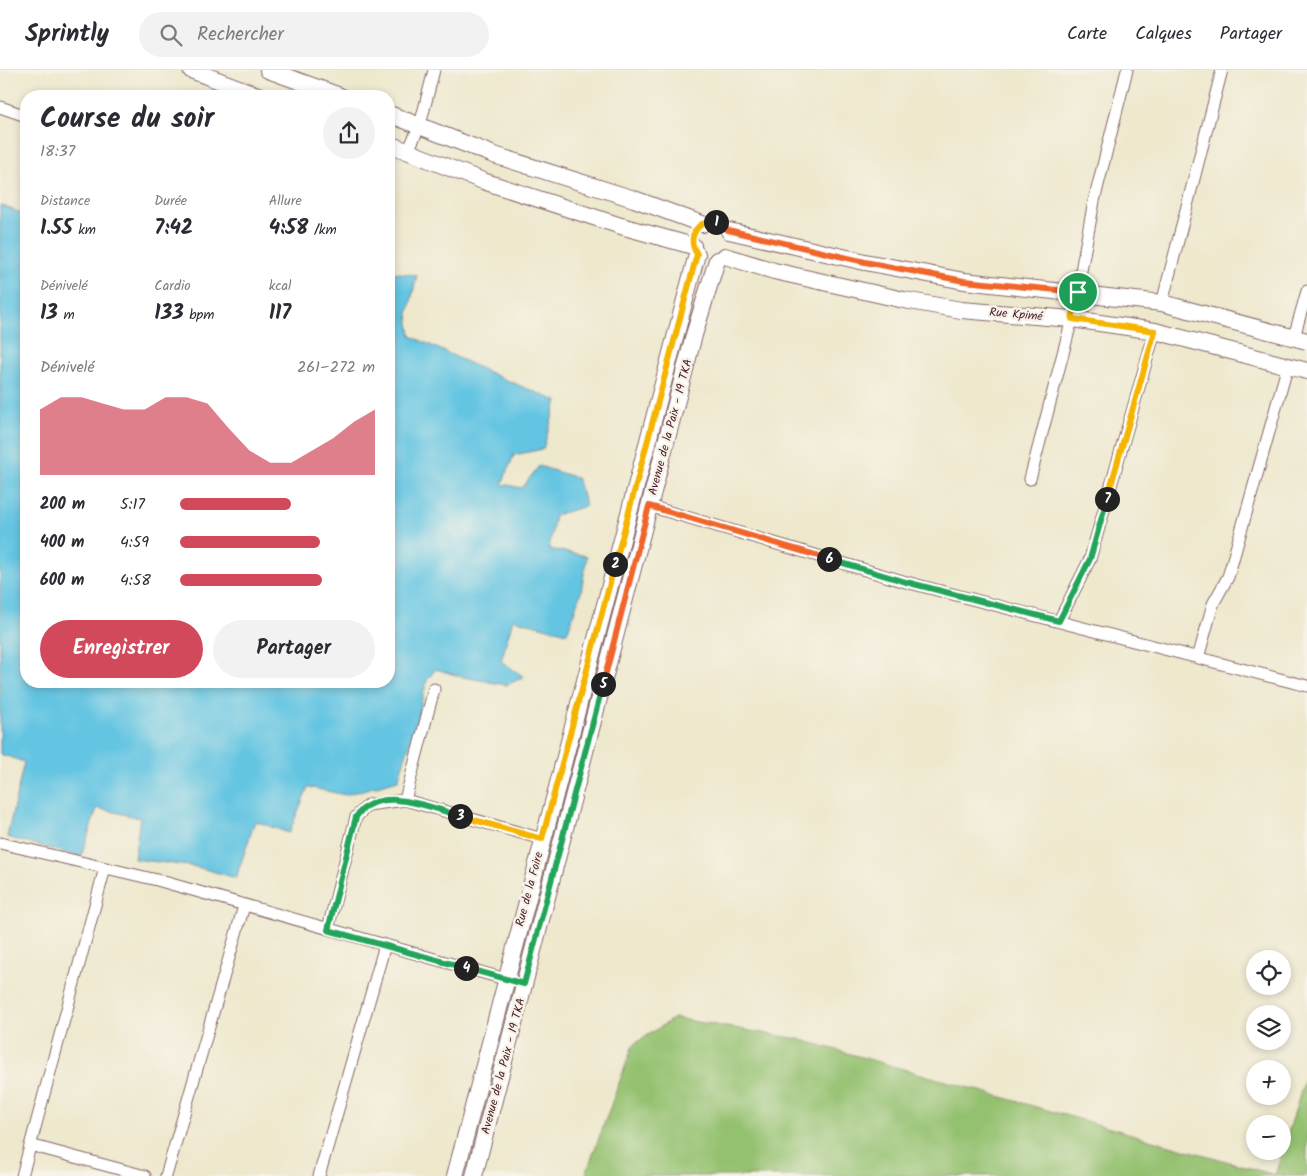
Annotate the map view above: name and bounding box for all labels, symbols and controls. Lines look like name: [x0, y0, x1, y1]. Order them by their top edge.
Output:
search box: [139, 12, 489, 57]
text: Sprintly: [25, 15, 109, 54]
text: Rechercher: [197, 20, 284, 50]
text: Carte: [1067, 20, 1107, 49]
text: Calques: [1135, 20, 1192, 49]
text: Partager: [1220, 20, 1282, 49]
icon: search: [157, 21, 185, 49]
text: Course du soir: [40, 97, 214, 142]
button: share: [323, 107, 375, 159]
text: 18:37: [40, 139, 75, 164]
text: Distance: [40, 190, 90, 212]
text: Durée: [154, 190, 187, 212]
text: Allure: [269, 190, 302, 212]
pin: 1: [704, 210, 728, 234]
text: 1: [714, 211, 719, 233]
text: 1.55: [40, 212, 73, 245]
text: 7:42: [154, 212, 193, 245]
text: 4:58: [269, 212, 308, 245]
text: km: [73, 219, 96, 241]
text: /km: [308, 219, 337, 241]
pin: [1057, 271, 1099, 313]
text: Dénivelé: [40, 275, 88, 297]
text: Cardio: [154, 275, 191, 297]
text: kcal: [269, 275, 291, 297]
icon: arrive: [1064, 278, 1092, 306]
text: 13: [40, 297, 58, 330]
text: 133: [154, 297, 184, 330]
text: 117: [269, 297, 291, 330]
street label: Rue Kpimé: [988, 303, 1044, 326]
text: m: [58, 304, 75, 326]
text: bpm: [184, 304, 214, 326]
text: Dénivelé: [40, 355, 95, 380]
text: 261–272 m: [297, 355, 375, 380]
street label: Avenue de la Paix - 19 TKA: [643, 357, 698, 497]
pin: 7: [1094, 486, 1120, 512]
text: 7: [1104, 488, 1111, 510]
text: 200 m: [40, 492, 85, 517]
text: 5:17: [120, 492, 145, 517]
text: 400 m: [40, 530, 84, 555]
text: 4:59: [120, 530, 149, 555]
pin: 6: [816, 546, 842, 572]
text: 6: [826, 548, 833, 570]
pin: 2: [602, 552, 628, 576]
text: 2: [611, 553, 620, 575]
text: 600 m: [40, 568, 84, 593]
text: 4:58: [120, 568, 151, 593]
button: Enregistrer: [40, 620, 203, 678]
button: Partager: [213, 620, 375, 678]
pin: 5: [590, 672, 616, 696]
text: 5: [600, 673, 607, 695]
pin: 3: [448, 804, 472, 828]
text: 3: [457, 805, 464, 827]
street label: Rue de la Foire: [510, 849, 549, 929]
map controls: [1246, 950, 1291, 1160]
button: locate: [1246, 950, 1291, 995]
pin: 4: [454, 956, 478, 980]
text: 4: [463, 957, 470, 979]
street label: Avenue de la Paix - 19 TKA: [476, 996, 531, 1136]
button: layers: [1246, 1005, 1291, 1050]
button: +: [1246, 1060, 1291, 1105]
button: −: [1246, 1115, 1291, 1160]

